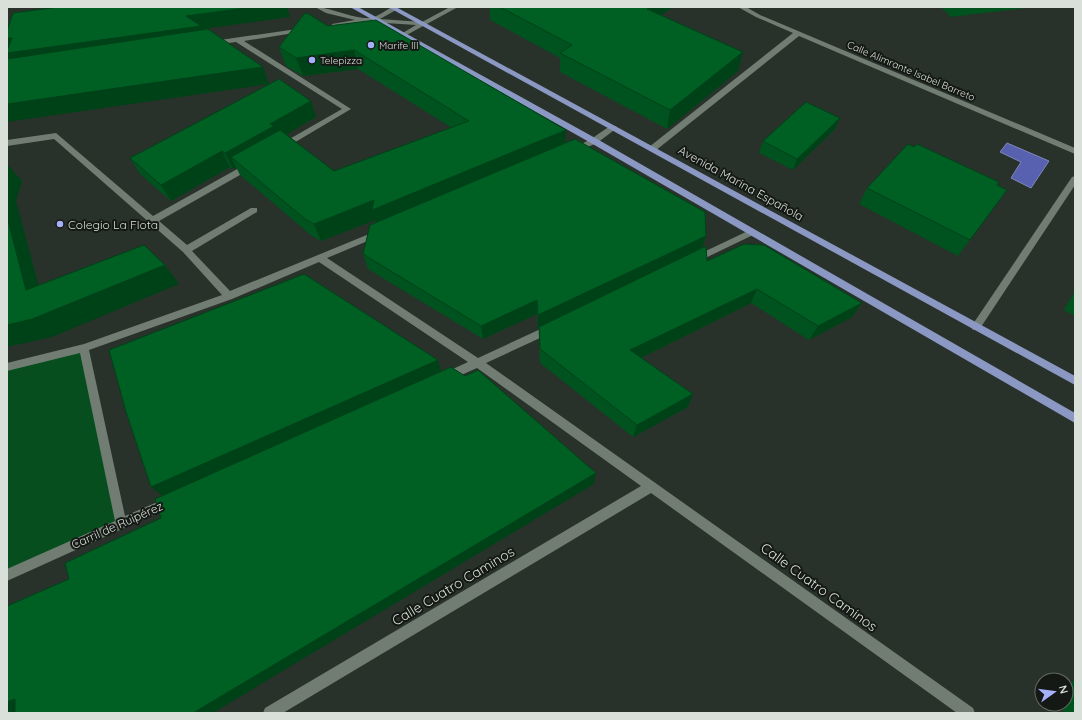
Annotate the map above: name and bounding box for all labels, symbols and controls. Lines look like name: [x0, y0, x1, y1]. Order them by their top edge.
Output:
street label: Calle Alimrante Isabel Barreto: [845, 38, 977, 104]
place label: Marife III: [379, 39, 418, 52]
marker: Marife III: [366, 40, 376, 50]
place label: Telepizza: [320, 54, 362, 67]
marker: Telepizza: [307, 55, 317, 65]
street label: Avenida Marina Española: [676, 142, 806, 224]
place label: Colegio La Flota: [68, 217, 158, 232]
marker: Colegio La Flota: [55, 219, 65, 229]
street label: Carril de Ruipérez: [69, 498, 165, 552]
street label: Calle Cuatro Caminos: [757, 539, 881, 635]
street label: Calle Cuatro Caminos: [388, 542, 518, 630]
north arrow: [1034, 672, 1074, 712]
text: N: [1056, 684, 1071, 695]

